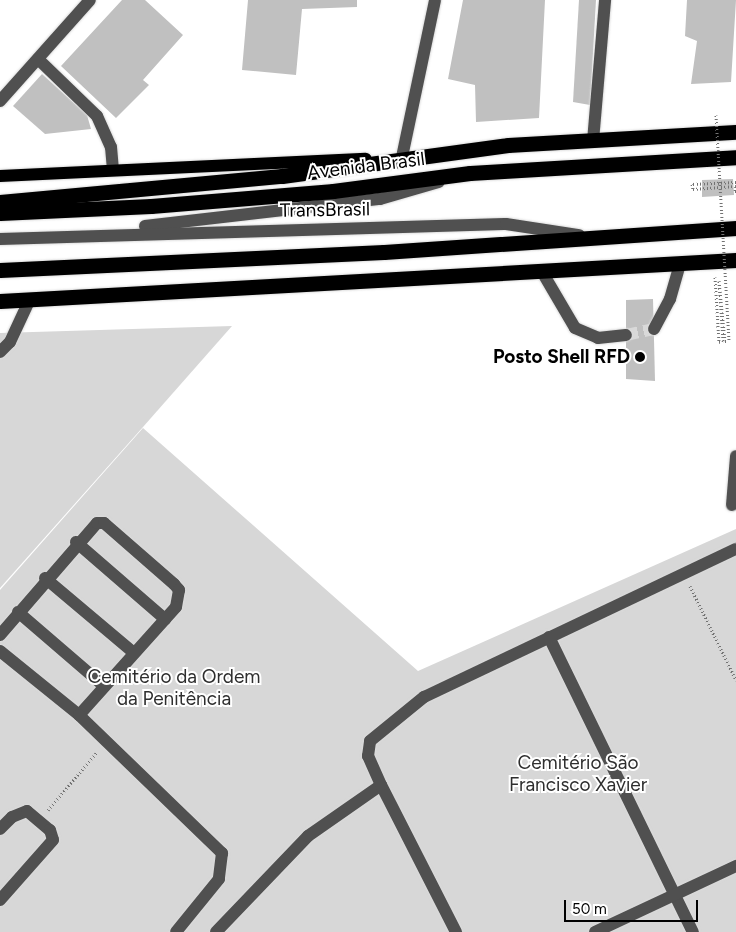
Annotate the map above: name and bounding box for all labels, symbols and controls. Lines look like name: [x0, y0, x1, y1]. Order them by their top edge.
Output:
street label: Avenida Brasil: [306, 147, 426, 185]
street label: TransBrasil: [280, 198, 370, 222]
place label: Posto Shell RFD: [493, 346, 630, 368]
marker: Posto Shell RFD: [634, 351, 646, 363]
park label: Cemitério da Ordem da Penitência: [87, 666, 261, 710]
park label: Cemitério São Francisco Xavier: [509, 752, 647, 796]
scale bar: [566, 890, 700, 922]
text: 50 m: [572, 900, 607, 918]

